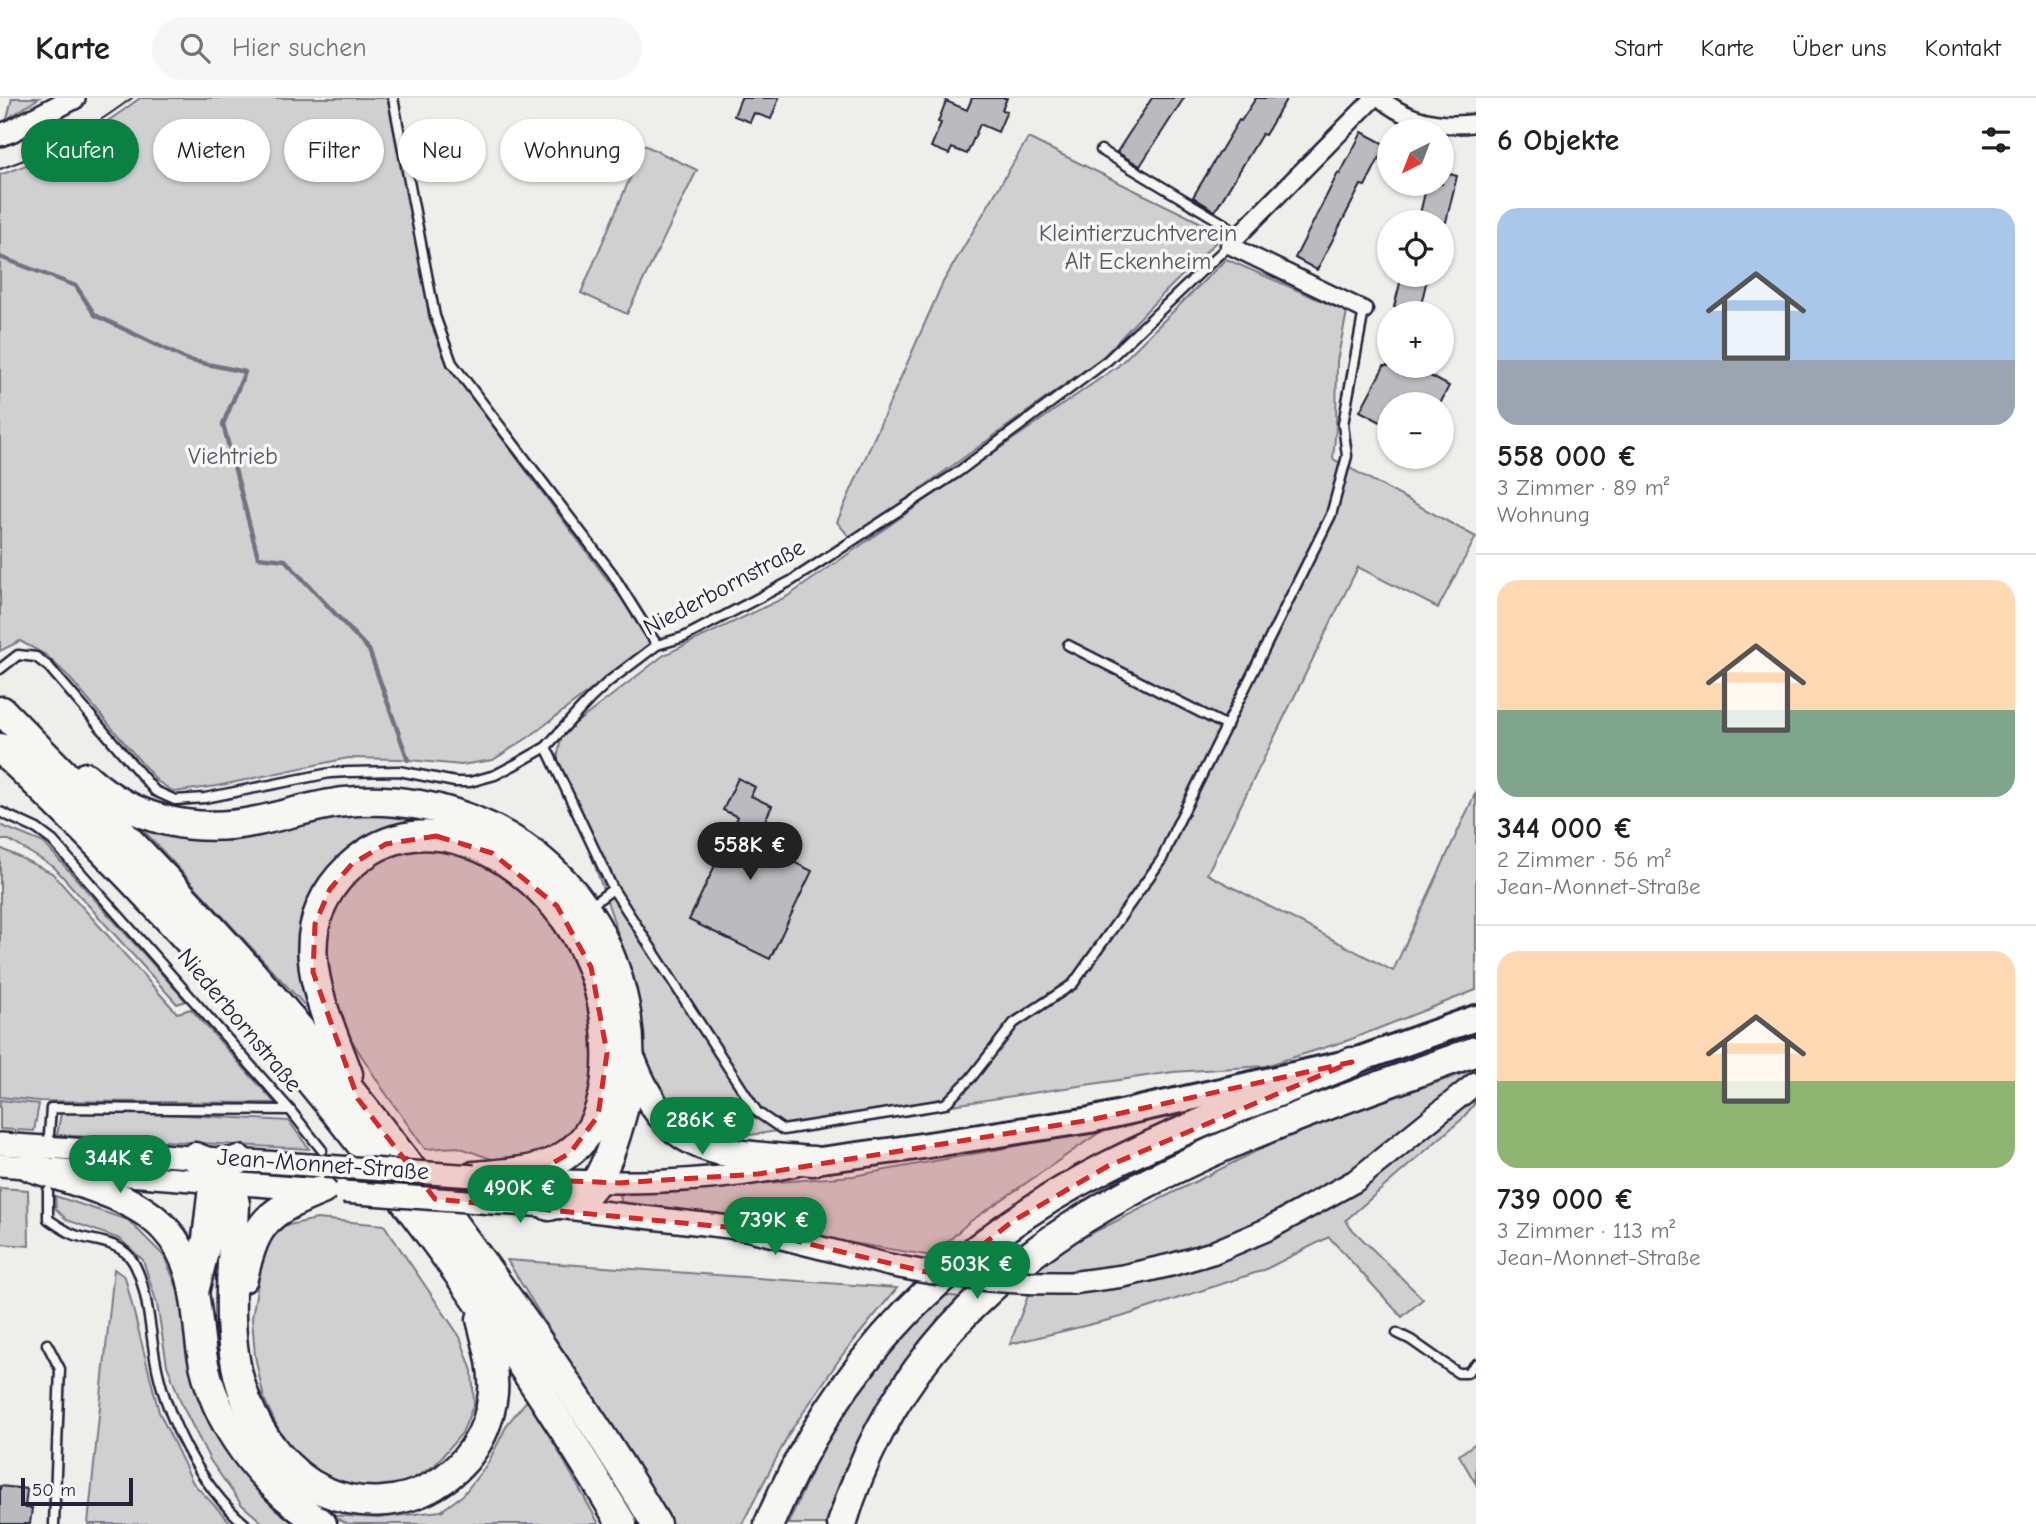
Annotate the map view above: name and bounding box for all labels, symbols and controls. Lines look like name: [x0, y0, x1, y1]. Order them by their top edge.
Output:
search box: [152, 17, 642, 80]
text: Karte: [35, 29, 110, 67]
icon: search: [176, 29, 214, 67]
text: Hier suchen: [232, 33, 367, 63]
text: Start: [1614, 34, 1662, 62]
text: Karte: [1700, 34, 1754, 62]
text: Über uns: [1792, 34, 1887, 62]
text: Kontakt: [1925, 34, 2001, 62]
chip: Kaufen: [21, 119, 139, 182]
chip: Mieten: [153, 119, 270, 182]
chip: Filter: [284, 119, 384, 182]
chip: Neu: [398, 119, 486, 182]
chip: Wohnung: [500, 119, 645, 182]
north arrow: [1377, 119, 1454, 196]
map controls: [1377, 119, 1454, 469]
icon: filters: [1977, 121, 2015, 159]
text: 6 Objekte: [1497, 123, 1619, 158]
button: locate: [1377, 210, 1454, 287]
park label: Kleintierzuchtverein Alt Eckenheim: [1039, 219, 1237, 275]
icon: home: [1693, 253, 1819, 379]
button: +: [1377, 301, 1454, 378]
button: −: [1377, 392, 1454, 469]
text: 558 000 €: [1497, 439, 1638, 474]
park label: Viehtrieb: [188, 442, 278, 470]
text: 3 Zimmer · 89 m²: [1497, 474, 1670, 501]
text: Wohnung: [1497, 501, 1590, 528]
street label: Niederbornstraße: [638, 533, 810, 641]
icon: home: [1693, 625, 1819, 751]
text: 344 000 €: [1497, 811, 1633, 846]
pin: 558K €: [693, 822, 807, 882]
text: 558K €: [713, 831, 787, 858]
text: 2 Zimmer · 56 m²: [1497, 846, 1671, 873]
text: Jean-Monnet-Straße: [1497, 873, 1701, 900]
street label: Niederbornstraße: [172, 943, 308, 1097]
icon: home: [1693, 996, 1819, 1122]
pin: 286K €: [645, 1098, 759, 1157]
text: 286K €: [666, 1106, 738, 1133]
pin: 344K €: [63, 1136, 177, 1195]
street label: Jean-Monnet-Straße: [216, 1143, 430, 1185]
text: 344K €: [85, 1144, 155, 1171]
pin: 490K €: [463, 1166, 577, 1225]
text: 490K €: [484, 1174, 556, 1201]
text: 739 000 €: [1497, 1182, 1635, 1217]
pin: 739K €: [718, 1198, 832, 1257]
text: 739K €: [740, 1206, 810, 1233]
text: 3 Zimmer · 113 m²: [1497, 1217, 1675, 1244]
pin: 503K €: [920, 1242, 1034, 1301]
text: Jean-Monnet-Straße: [1497, 1244, 1701, 1271]
text: 503K €: [940, 1250, 1014, 1277]
scale bar: [21, 1475, 133, 1507]
text: 50 m: [32, 1479, 76, 1501]

